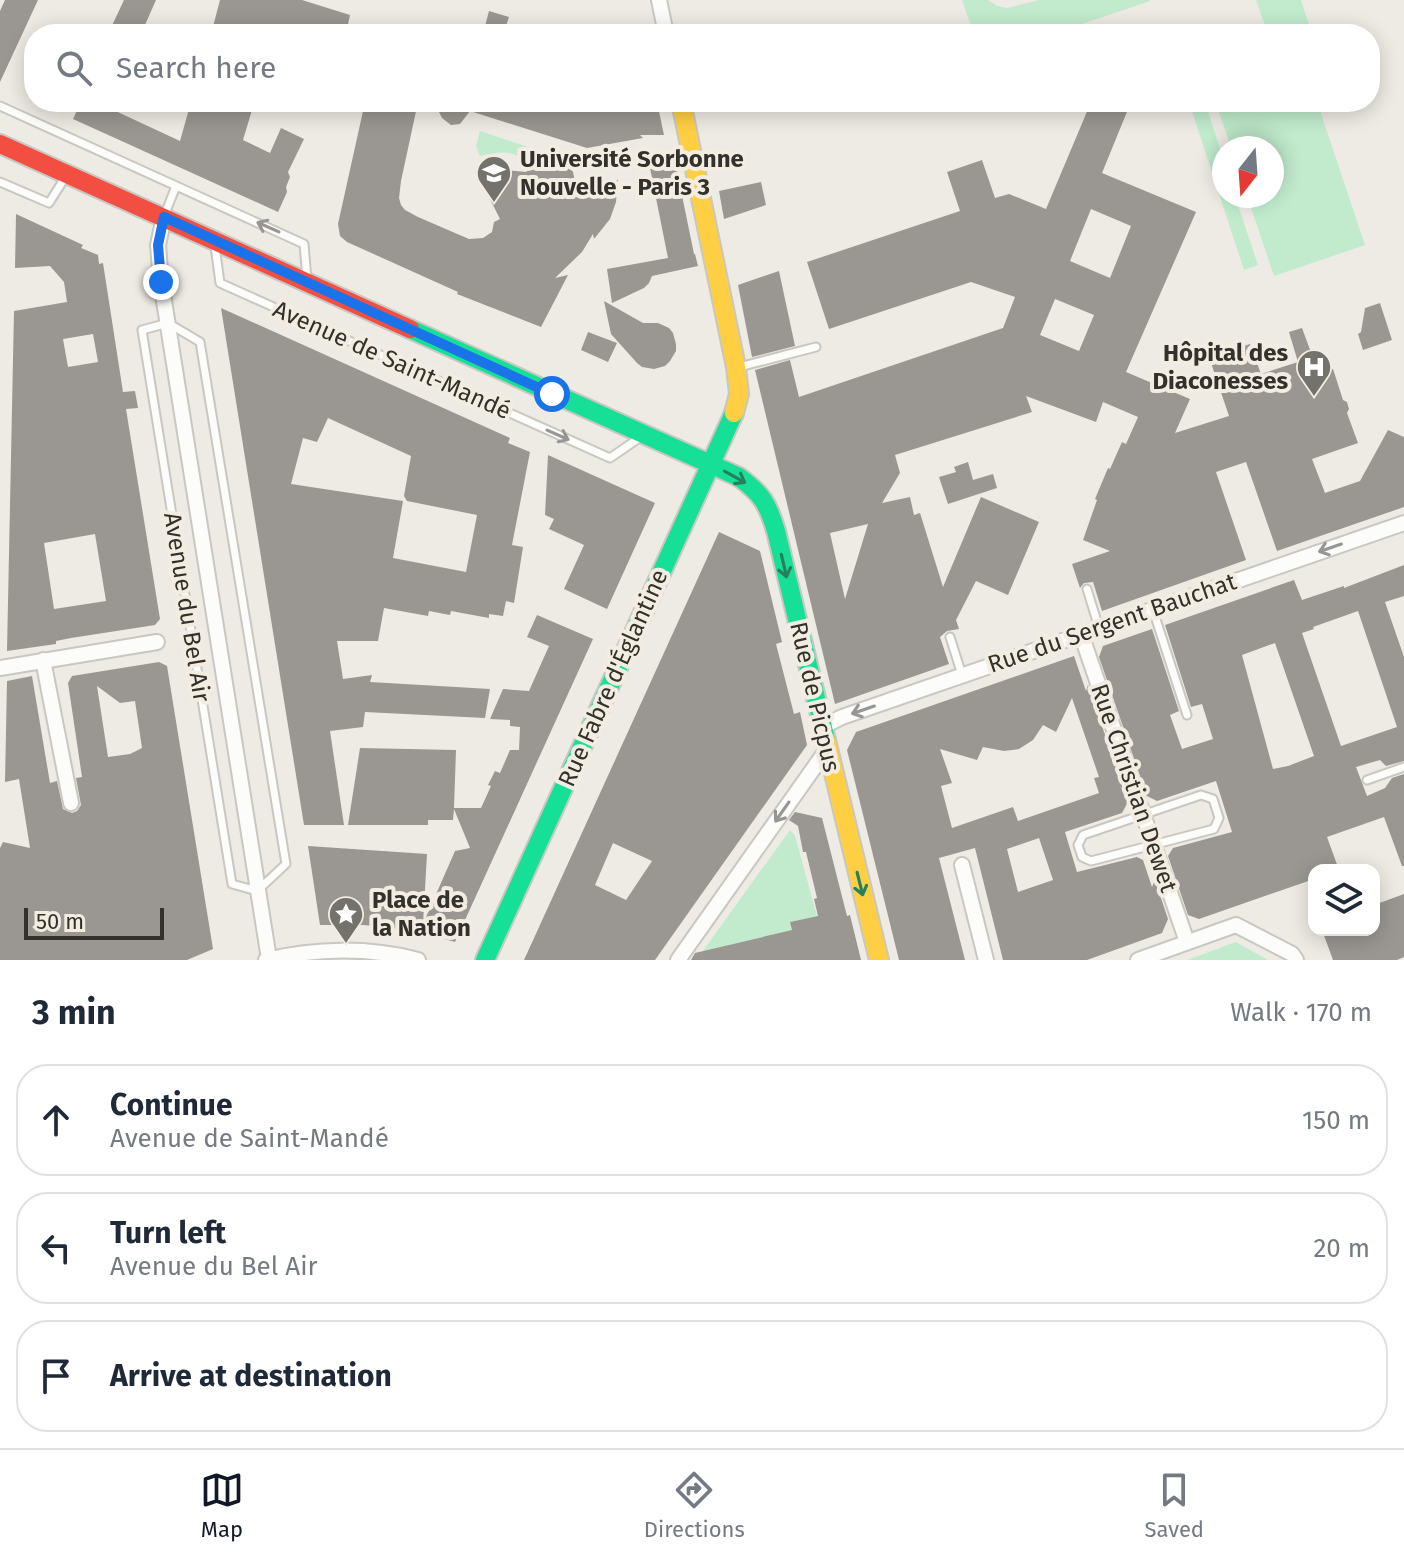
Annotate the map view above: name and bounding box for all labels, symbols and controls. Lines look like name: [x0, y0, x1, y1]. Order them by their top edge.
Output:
search box: [24, 24, 1380, 112]
icon: search: [52, 46, 96, 90]
text: Search here: [116, 50, 276, 86]
north arrow: [1212, 136, 1284, 208]
place label: Université Sorbonne Nouvelle - Paris 3: [520, 145, 744, 201]
school or university icon: Université Sorbonne Nouvelle - Paris 3: [475, 154, 513, 204]
one-way arrow: [256, 219, 281, 234]
route end: [143, 264, 179, 300]
street label: Avenue de Saint-Mandé: [269, 295, 515, 425]
place label: Hôpital des Diaconesses: [1152, 339, 1288, 395]
hospital icon: Hôpital des Diaconesses: [1295, 348, 1333, 398]
route start: [534, 376, 570, 412]
one-way arrow: [545, 428, 569, 443]
one-way arrow: [723, 469, 747, 485]
street label: Avenue du Bel Air: [158, 510, 216, 705]
one-way arrow: [1318, 542, 1343, 557]
one-way arrow: [777, 553, 792, 579]
street label: Rue Fabre d'Églantine: [552, 565, 674, 791]
street label: Rue du Sergent Bauchat: [984, 567, 1240, 679]
street label: Rue de Picpus: [784, 619, 846, 775]
street label: Rue Christian Dewet: [1085, 680, 1183, 896]
one-way arrow: [850, 704, 875, 719]
one-way arrow: [774, 800, 790, 822]
map controls: [1308, 864, 1380, 936]
button: layers: [1308, 864, 1380, 936]
one-way arrow: [854, 871, 869, 897]
place label: Place de la Nation: [372, 886, 471, 942]
place icon: Place de la Nation: [327, 895, 365, 945]
scale bar: [24, 904, 164, 940]
text: 50 m: [36, 908, 84, 935]
text: 3 min: [32, 992, 116, 1033]
text: Walk · 170 m: [1230, 997, 1372, 1028]
text: Continue: [110, 1087, 233, 1123]
icon: ahead: [34, 1098, 78, 1142]
text: 150 m: [1302, 1105, 1370, 1136]
text: Avenue de Saint-Mandé: [110, 1123, 389, 1154]
text: Turn left: [110, 1215, 226, 1251]
icon: left: [34, 1226, 78, 1270]
text: 20 m: [1313, 1233, 1370, 1264]
text: Avenue du Bel Air: [110, 1251, 318, 1282]
icon: arrive: [34, 1354, 78, 1398]
text: Arrive at destination: [110, 1358, 392, 1394]
tab: Map: [200, 1468, 244, 1543]
tab: Directions: [644, 1468, 745, 1543]
tab: Saved: [1145, 1468, 1204, 1543]

